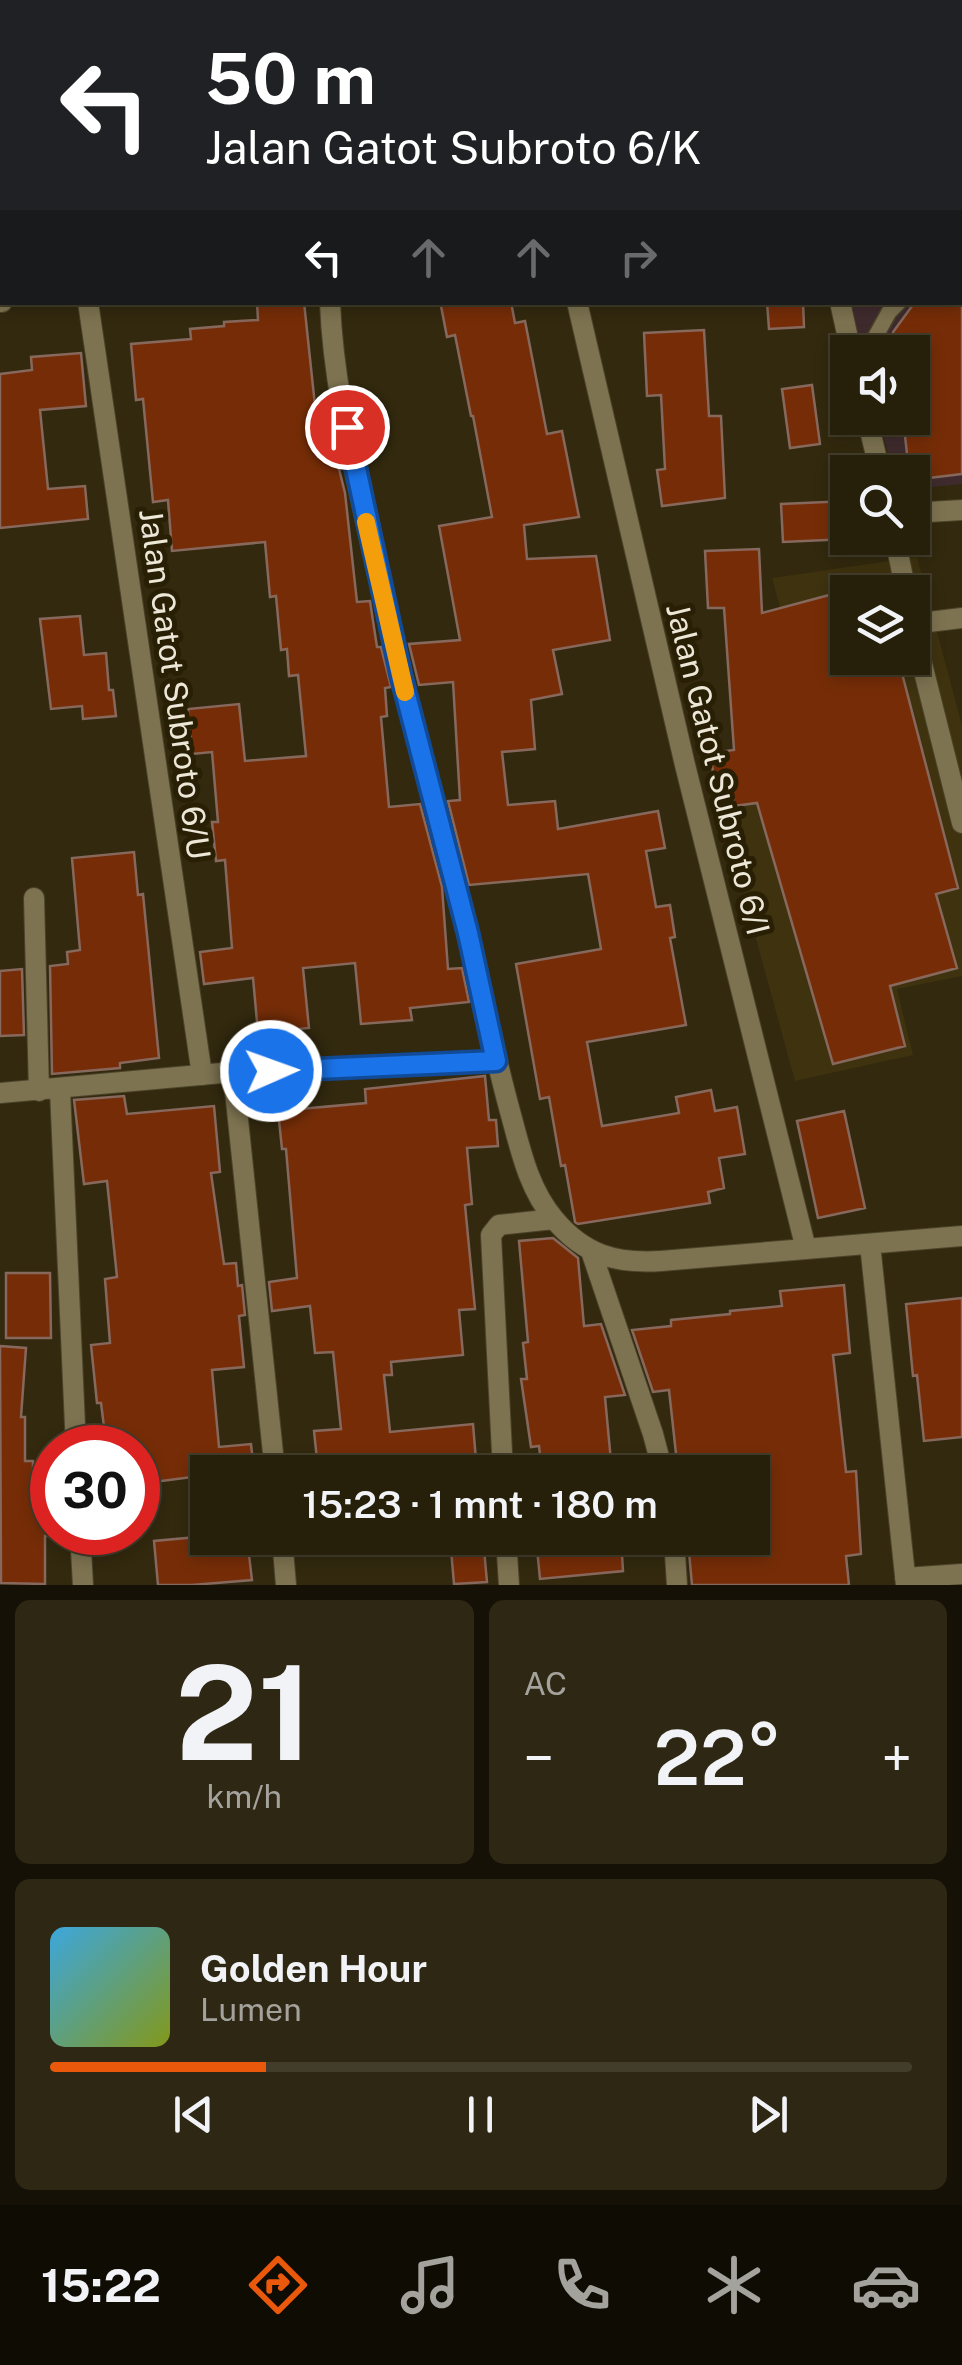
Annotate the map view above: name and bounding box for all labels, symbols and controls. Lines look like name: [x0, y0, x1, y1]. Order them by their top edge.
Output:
text: 50 m: [205, 37, 376, 120]
icon: left: [40, 40, 170, 170]
text: Jalan Gatot Subroto 6/K: [205, 121, 702, 174]
icon: left: [296, 230, 351, 285]
icon: ahead: [401, 230, 456, 285]
icon: ahead: [506, 230, 561, 285]
icon: right: [611, 230, 666, 285]
map controls: [830, 335, 930, 675]
button: sound: [830, 335, 930, 435]
pin: [305, 385, 390, 470]
icon: arrive: [320, 400, 375, 455]
button: search: [830, 455, 930, 555]
street label: Jalan Gatot Subroto 6/U: [132, 506, 218, 862]
button: layers: [830, 575, 930, 675]
street label: Jalan Gatot Subroto 6/I: [659, 599, 777, 939]
position arrow: [219, 1019, 323, 1123]
speed limit sign: 30: [30, 1425, 160, 1555]
text: 15:23 · 1 mnt · 180 m: [302, 1482, 658, 1527]
text: 21: [175, 1637, 313, 1789]
text: AC: [524, 1665, 567, 1702]
text: 22°: [654, 1714, 782, 1802]
text: −: [524, 1726, 554, 1790]
text: +: [882, 1726, 912, 1790]
text: km/h: [207, 1778, 282, 1815]
text: Golden Hour: [200, 1946, 427, 1991]
text: Lumen: [200, 1991, 302, 2028]
icon: previous: [166, 2087, 221, 2142]
icon: pause: [453, 2087, 508, 2142]
icon: next: [741, 2087, 796, 2142]
icon: directions: [243, 2250, 313, 2320]
icon: music: [395, 2250, 465, 2320]
icon: phone: [547, 2250, 617, 2320]
icon: climate: [699, 2250, 769, 2320]
icon: car: [851, 2250, 921, 2320]
text: 15:22: [41, 2259, 161, 2312]

